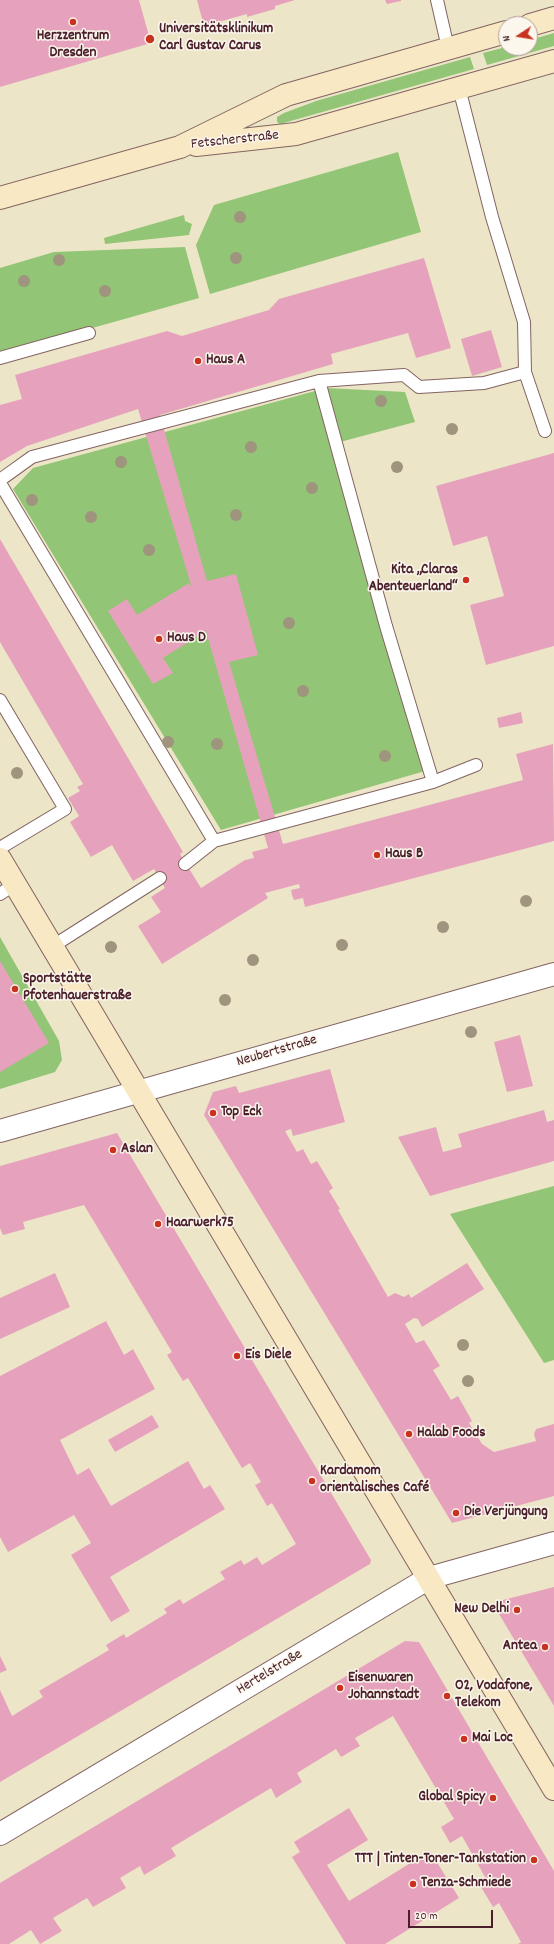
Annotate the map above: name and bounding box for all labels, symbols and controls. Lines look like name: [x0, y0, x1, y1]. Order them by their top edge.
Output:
north arrow: [498, 16, 538, 56]
marker: Herzzentrum Dresden: [68, 17, 78, 27]
place label: Universitätsklinikum Carl Gustav Carus: [159, 21, 273, 56]
place label: Herzzentrum Dresden: [37, 28, 109, 63]
marker: Universitätsklinikum Carl Gustav Carus: [144, 33, 156, 45]
text: N: [499, 34, 516, 43]
street label: Fetscherstraße: [190, 127, 280, 155]
place label: Haus A: [206, 352, 245, 370]
marker: Haus A: [193, 356, 203, 366]
place label: Kita „Claras Abenteuerland“: [369, 562, 458, 597]
marker: Kita „Claras Abenteuerland“: [461, 575, 471, 585]
place label: Haus D: [167, 630, 206, 648]
marker: Haus D: [154, 634, 164, 644]
place label: Haus B: [385, 846, 423, 864]
marker: Haus B: [372, 850, 382, 860]
place label: Sportstätte Pfotenhauerstraße: [23, 971, 132, 1006]
marker: Sportstätte Pfotenhauerstraße: [10, 984, 20, 994]
street label: Neubertstraße: [235, 1032, 319, 1072]
place label: Top Eck: [221, 1104, 262, 1122]
marker: Top Eck: [208, 1108, 218, 1118]
place label: Aslan: [121, 1141, 153, 1159]
marker: Aslan: [108, 1145, 118, 1155]
place label: Haarwerk75: [166, 1215, 234, 1233]
marker: Haarwerk75: [153, 1219, 163, 1229]
place label: Eis Diele: [245, 1347, 292, 1365]
marker: Eis Diele: [232, 1351, 242, 1361]
place label: Halab Foods: [417, 1425, 486, 1443]
marker: Halab Foods: [404, 1429, 414, 1439]
place label: Kardamom orientalisches Café: [320, 1463, 429, 1498]
marker: Kardamom orientalisches Café: [307, 1476, 317, 1486]
place label: Die Verjüngung: [464, 1504, 548, 1522]
marker: Die Verjüngung: [451, 1508, 461, 1518]
place label: New Delhi: [454, 1601, 509, 1619]
marker: New Delhi: [512, 1605, 522, 1615]
place label: Antea: [503, 1638, 537, 1656]
marker: Antea: [540, 1642, 550, 1652]
street label: Hertelstraße: [234, 1646, 306, 1700]
place label: Eisenwaren Johannstadt: [348, 1670, 419, 1705]
place label: O2, Vodafone, Telekom: [455, 1678, 533, 1713]
marker: Eisenwaren Johannstadt: [335, 1683, 345, 1693]
marker: O2, Vodafone, Telekom: [442, 1691, 452, 1701]
place label: Mai Loc: [472, 1730, 513, 1748]
marker: Mai Loc: [459, 1734, 469, 1744]
place label: Global Spicy: [418, 1789, 485, 1807]
marker: Global Spicy: [488, 1793, 498, 1803]
place label: TTT | Tinten-Toner-Tankstation: [355, 1851, 526, 1869]
marker: TTT | Tinten-Toner-Tankstation: [529, 1855, 539, 1865]
place label: Tenza-Schmiede: [421, 1875, 511, 1893]
marker: Tenza-Schmiede: [408, 1879, 418, 1889]
scale bar: [410, 1902, 495, 1928]
text: 20 m: [415, 1908, 438, 1925]

